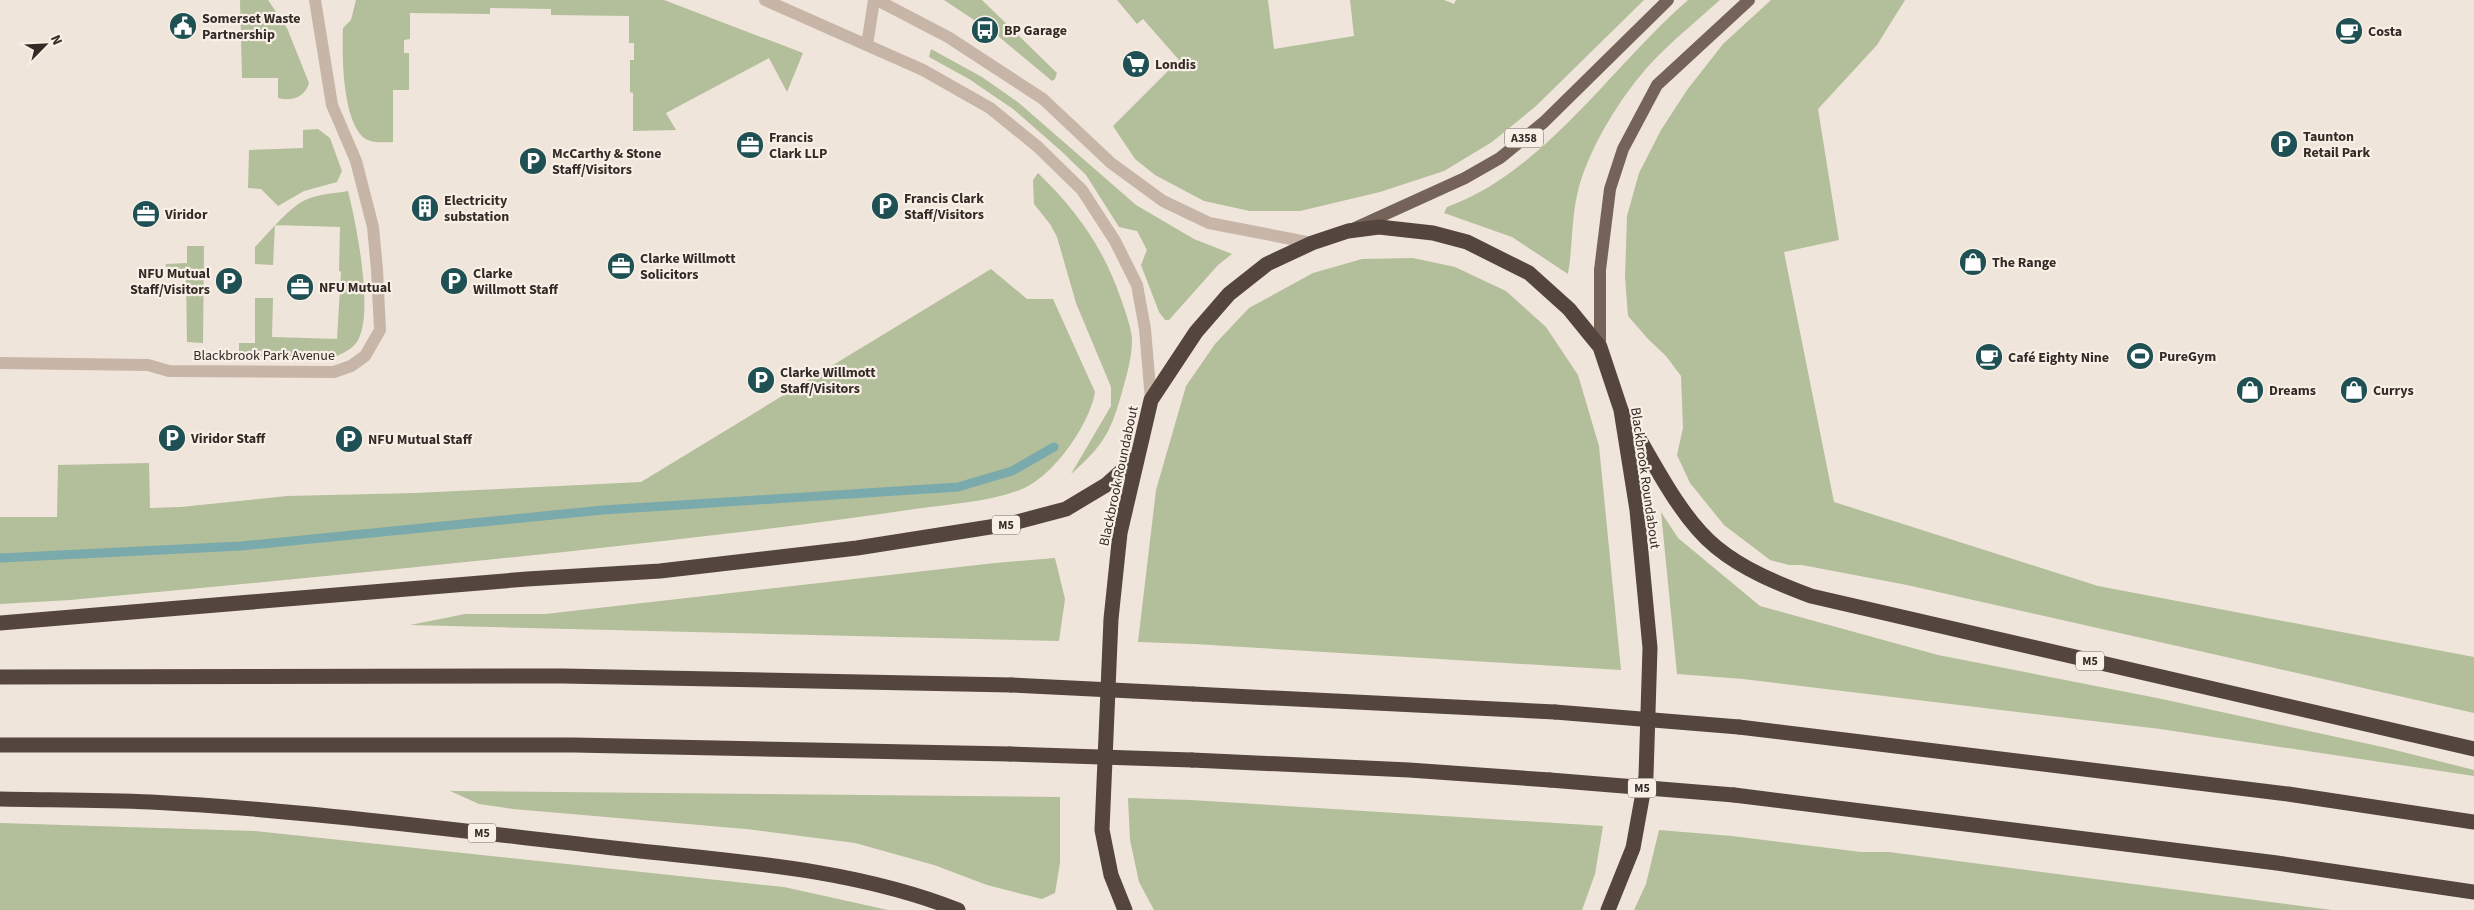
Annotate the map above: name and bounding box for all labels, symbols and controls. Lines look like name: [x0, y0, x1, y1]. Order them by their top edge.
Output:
place label: Somerset Waste Partnership: [202, 9, 301, 45]
public building icon: Somerset Waste Partnership: [168, 11, 198, 41]
bus stop icon: BP Garage: [970, 15, 1000, 45]
cafe icon: Costa: [2334, 16, 2364, 46]
north arrow: [20, 20, 70, 70]
place label: BP Garage: [1004, 21, 1067, 41]
place label: Costa: [2368, 22, 2402, 42]
text: N: [45, 32, 67, 48]
supermarket icon: Londis: [1121, 49, 1151, 79]
place label: Londis: [1155, 55, 1196, 75]
place label: Taunton Retail Park: [2303, 127, 2371, 163]
place label: Francis Clark LLP: [769, 128, 827, 164]
road number: A358: [1505, 128, 1543, 148]
parking icon: Taunton Retail Park: [2269, 129, 2299, 159]
office icon: Francis Clark LLP: [735, 130, 765, 160]
place label: McCarthy & Stone Staff/Visitors: [552, 144, 661, 180]
parking icon: McCarthy & Stone Staff/Visitors: [518, 146, 548, 176]
place label: Francis Clark Staff/Visitors: [904, 189, 984, 225]
place label: Electricity substation: [444, 191, 509, 227]
parking icon: Francis Clark Staff/Visitors: [870, 191, 900, 221]
building icon: Electricity substation: [410, 193, 440, 223]
office icon: Viridor: [131, 199, 161, 229]
place label: Viridor: [164, 205, 208, 225]
shop icon: The Range: [1958, 247, 1988, 277]
place label: Clarke Willmott Solicitors: [640, 249, 736, 285]
office icon: Clarke Willmott Solicitors: [606, 251, 636, 281]
place label: The Range: [1992, 253, 2056, 273]
place label: NFU Mutual Staff/Visitors: [130, 264, 210, 300]
place label: Clarke Willmott Staff: [473, 264, 559, 300]
parking icon: NFU Mutual Staff/Visitors: [214, 266, 244, 296]
parking icon: Clarke Willmott Staff: [439, 266, 469, 296]
office icon: NFU Mutual: [285, 272, 315, 302]
place label: NFU Mutual: [319, 278, 391, 298]
sports icon: PureGym: [2125, 341, 2155, 371]
cafe icon: Café Eighty Nine: [1974, 342, 2004, 372]
street label: Blackbrook Park Avenue: [193, 346, 335, 366]
place label: PureGym: [2159, 347, 2216, 367]
place label: Café Eighty Nine: [2008, 348, 2109, 368]
place label: Clarke Willmott Staff/Visitors: [780, 363, 876, 399]
parking icon: Clarke Willmott Staff/Visitors: [746, 365, 776, 395]
shop icon: Dreams: [2235, 375, 2265, 405]
shop icon: Currys: [2339, 375, 2369, 405]
place label: Dreams: [2269, 381, 2316, 401]
place label: Currys: [2373, 381, 2414, 401]
street label: Blackbrook Roundabout: [1094, 404, 1144, 548]
street label: Blackbrook Roundabout: [1625, 406, 1665, 550]
parking icon: Viridor Staff: [157, 423, 187, 453]
parking icon: NFU Mutual Staff: [334, 424, 364, 454]
place label: Viridor Staff: [190, 429, 266, 449]
place label: NFU Mutual Staff: [368, 430, 473, 450]
road number: M5: [992, 516, 1020, 534]
road number: M5: [2076, 651, 2104, 670]
road number: M5: [1628, 778, 1656, 798]
road number: M5: [468, 824, 496, 842]

